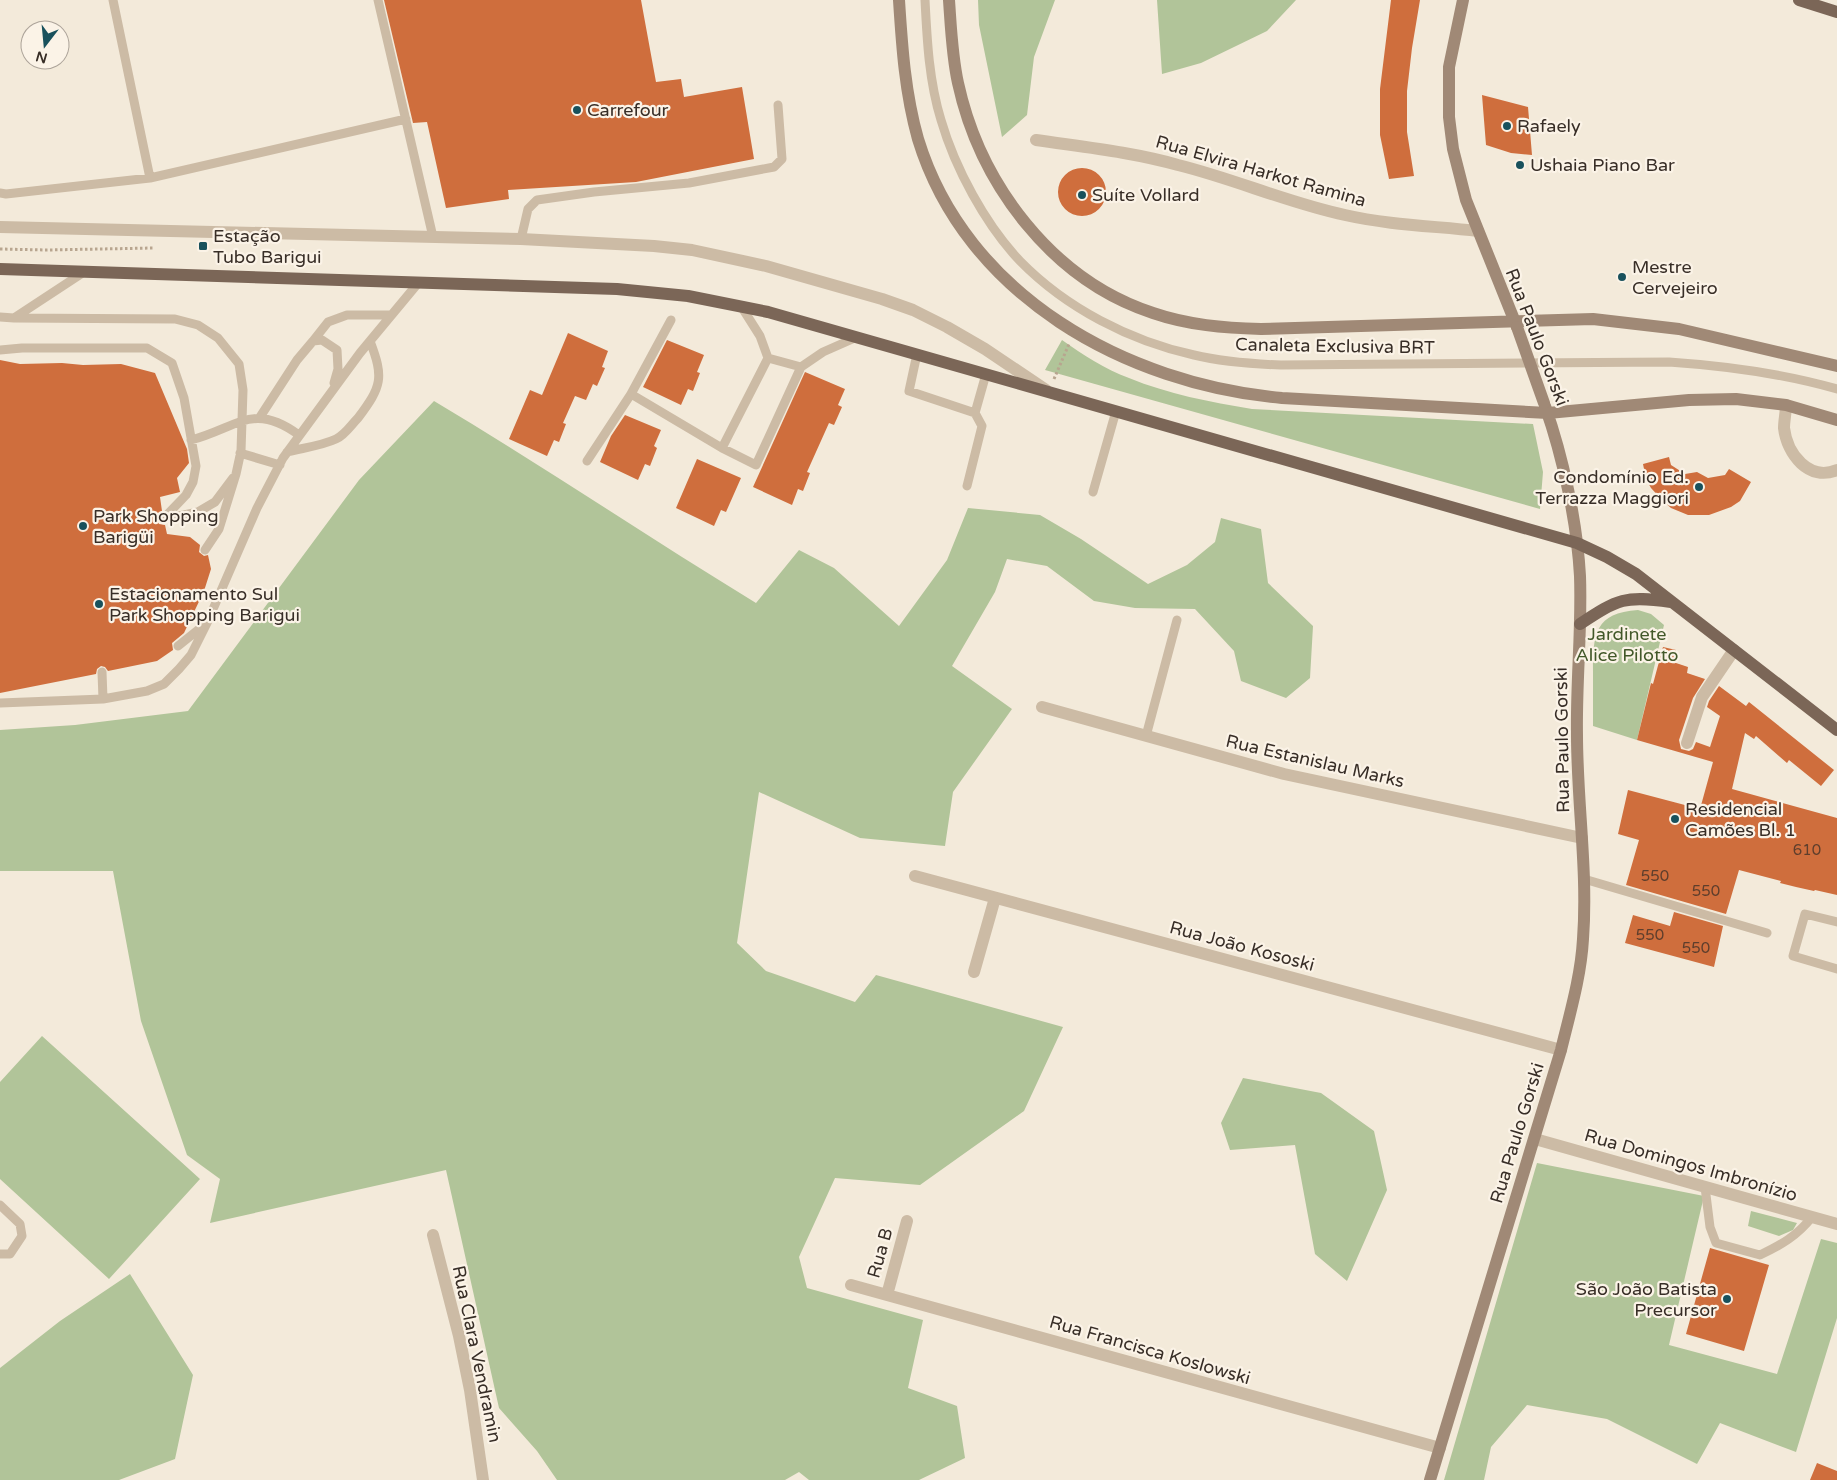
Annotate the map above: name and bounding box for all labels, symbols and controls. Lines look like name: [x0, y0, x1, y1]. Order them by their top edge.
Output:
north arrow: [20, 20, 70, 70]
text: N: [34, 47, 49, 67]
place label: Carrefour: [587, 99, 669, 121]
marker: Carrefour: [571, 104, 583, 116]
place label: Rafaely: [1517, 115, 1581, 137]
marker: Rafaely: [1501, 120, 1513, 132]
street label: Rua Elvira Harkot Ramina: [1153, 130, 1369, 212]
place label: Ushaia Piano Bar: [1530, 154, 1675, 176]
marker: Ushaia Piano Bar: [1514, 159, 1526, 171]
place label: Suíte Vollard: [1092, 184, 1200, 206]
marker: Suíte Vollard: [1076, 189, 1088, 201]
place label: Estação Tubo Barigui: [213, 225, 322, 268]
marker: Estação Tubo Barigui: [197, 240, 209, 252]
place label: Mestre Cervejeiro: [1632, 256, 1718, 299]
street label: Rua Paulo Gorski: [1501, 265, 1573, 409]
marker: Mestre Cervejeiro: [1616, 271, 1628, 283]
street label: Canaleta Exclusiva BRT: [1235, 333, 1435, 359]
place label: Condomínio Ed. Terrazza Maggiori: [1535, 466, 1689, 509]
marker: Condomínio Ed. Terrazza Maggiori: [1693, 481, 1705, 493]
place label: Park Shopping Barigüi: [93, 505, 219, 548]
marker: Park Shopping Barigüi: [77, 520, 89, 532]
place label: Estacionamento Sul Park Shopping Barigui: [109, 583, 300, 626]
marker: Estacionamento Sul Park Shopping Barigui: [93, 598, 105, 610]
park label: Jardinete Alice Pilotto: [1575, 623, 1679, 666]
street label: Rua Paulo Gorski: [1550, 667, 1574, 813]
street label: Rua Estanislau Marks: [1224, 730, 1406, 792]
place label: Residencial Camões Bl. 1: [1685, 798, 1796, 841]
marker: Residencial Camões Bl. 1: [1669, 813, 1681, 825]
house number: 610: [1793, 841, 1821, 859]
house number: 550: [1641, 867, 1669, 885]
house number: 550: [1692, 882, 1720, 900]
street label: Rua João Kososki: [1167, 916, 1317, 976]
house number: 550: [1636, 926, 1664, 944]
house number: 550: [1682, 939, 1710, 957]
street label: Rua Paulo Gorski: [1485, 1060, 1549, 1206]
street label: Rua Domingos Imbronízio: [1582, 1124, 1800, 1206]
street label: Rua B: [862, 1225, 898, 1281]
street label: Rua Clara Vendramin: [447, 1264, 507, 1444]
place label: São João Batista Precursor: [1576, 1278, 1717, 1321]
marker: São João Batista Precursor: [1721, 1293, 1733, 1305]
street label: Rua Francisca Koslowski: [1047, 1311, 1253, 1389]

